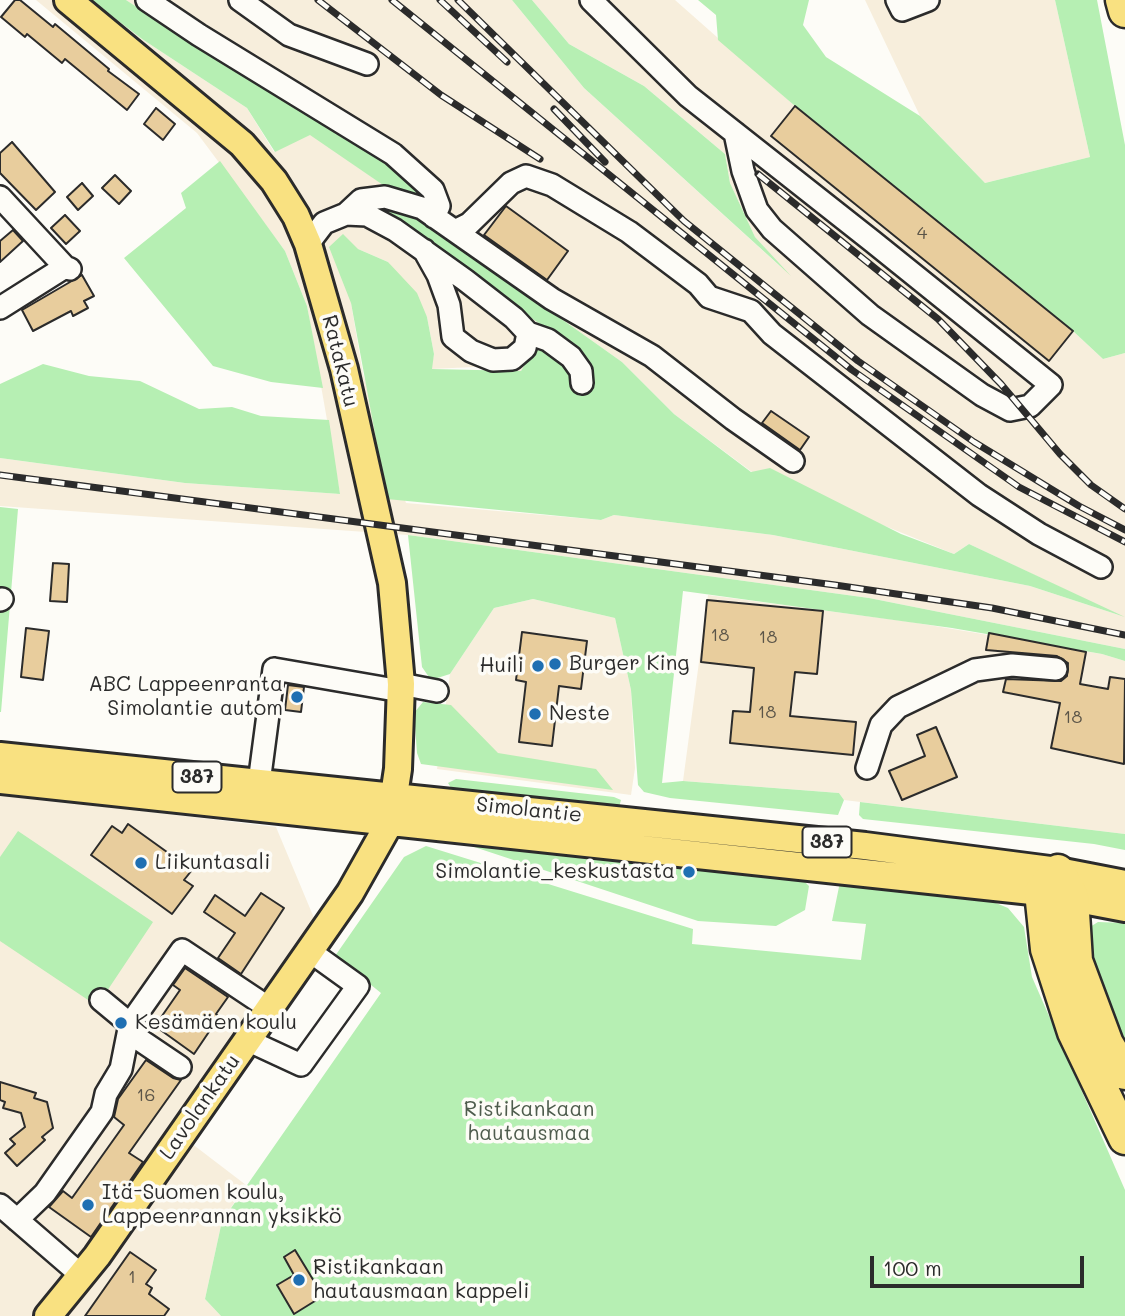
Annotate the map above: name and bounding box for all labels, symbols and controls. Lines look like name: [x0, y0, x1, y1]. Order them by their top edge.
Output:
house number: 4: [917, 222, 927, 244]
street label: Ratakatu: [316, 312, 364, 410]
house number: 18: [711, 624, 729, 646]
house number: 18: [759, 626, 777, 648]
place label: Burger King: [569, 651, 689, 677]
place label: Huili: [479, 653, 524, 679]
marker: Burger King: [547, 656, 563, 672]
marker: Huili: [530, 658, 546, 674]
place label: ABC Lappeenranta Simolantie autom: [88, 672, 283, 722]
marker: ABC Lappeenranta Simolantie autom: [289, 689, 305, 705]
place label: Neste: [549, 701, 610, 727]
house number: 18: [758, 701, 776, 723]
marker: Neste: [527, 706, 543, 722]
house number: 18: [1064, 706, 1082, 728]
road number: 387: [172, 762, 222, 792]
street label: Simolantie: [475, 792, 583, 828]
road number: 387: [802, 827, 852, 858]
place label: Liikuntasali: [155, 850, 270, 876]
marker: Liikuntasali: [133, 855, 149, 871]
place label: Simolantie_keskustasta: [435, 859, 675, 885]
marker: Simolantie_keskustasta: [681, 864, 697, 880]
place label: Kesämäen koulu: [135, 1010, 297, 1036]
marker: Kesämäen koulu: [113, 1015, 129, 1031]
street label: Lavolankatu: [155, 1050, 245, 1164]
house number: 16: [137, 1084, 155, 1106]
park label: Ristikankaan hautausmaa: [464, 1097, 594, 1147]
place label: Itä-Suomen koulu, Lappeenrannan yksikkö: [102, 1180, 342, 1230]
marker: Itä-Suomen koulu, Lappeenrannan yksikkö: [80, 1197, 96, 1213]
scale bar: [873, 1242, 1086, 1286]
text: 100 m: [883, 1254, 942, 1281]
place label: Ristikankaan hautausmaan kappeli: [313, 1255, 530, 1305]
house number: 1: [128, 1266, 136, 1288]
marker: Ristikankaan hautausmaan kappeli: [291, 1272, 307, 1288]

